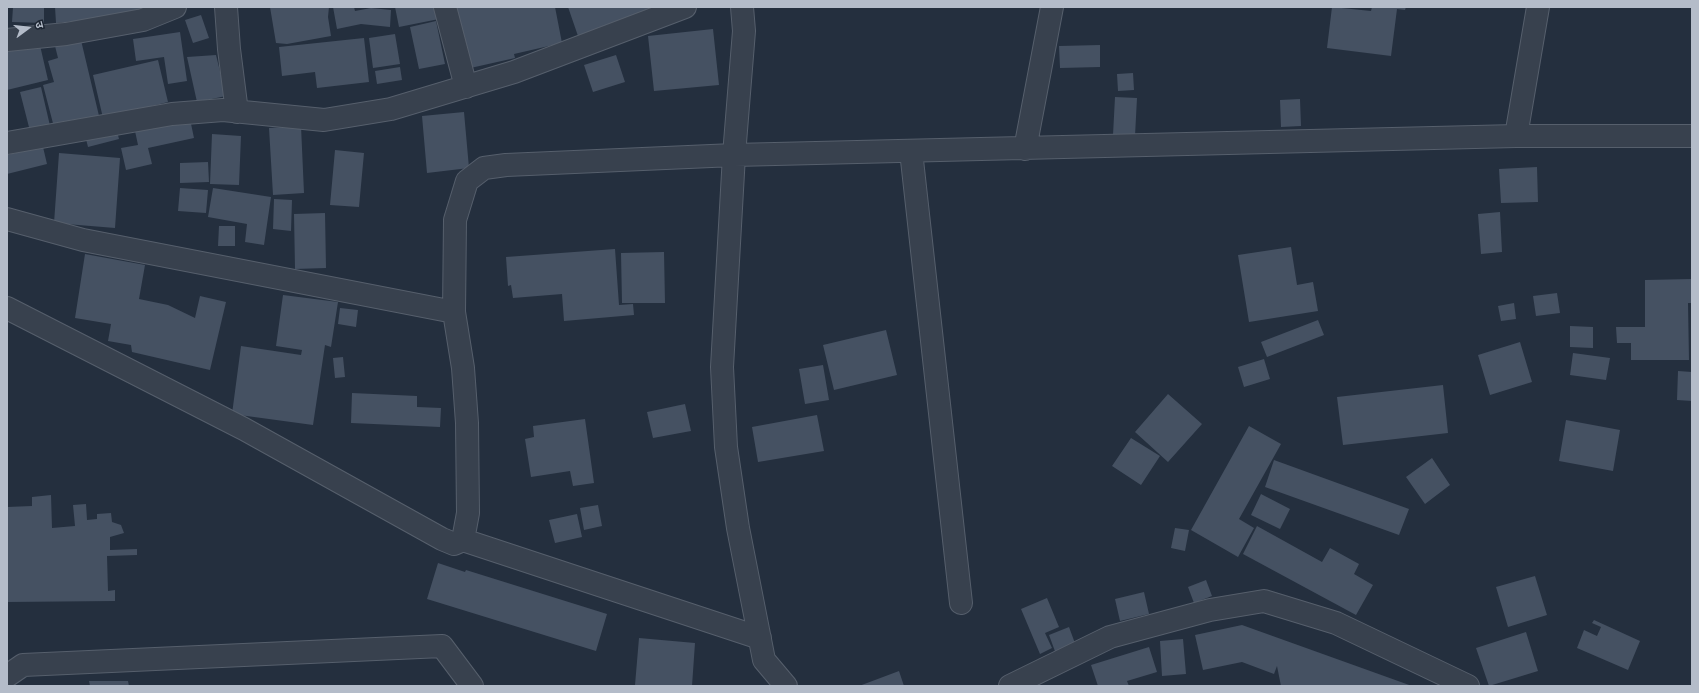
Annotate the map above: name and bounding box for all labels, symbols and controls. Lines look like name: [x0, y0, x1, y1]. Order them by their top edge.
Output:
north arrow: [8, 8, 48, 48]
text: उ: [32, 20, 47, 30]

